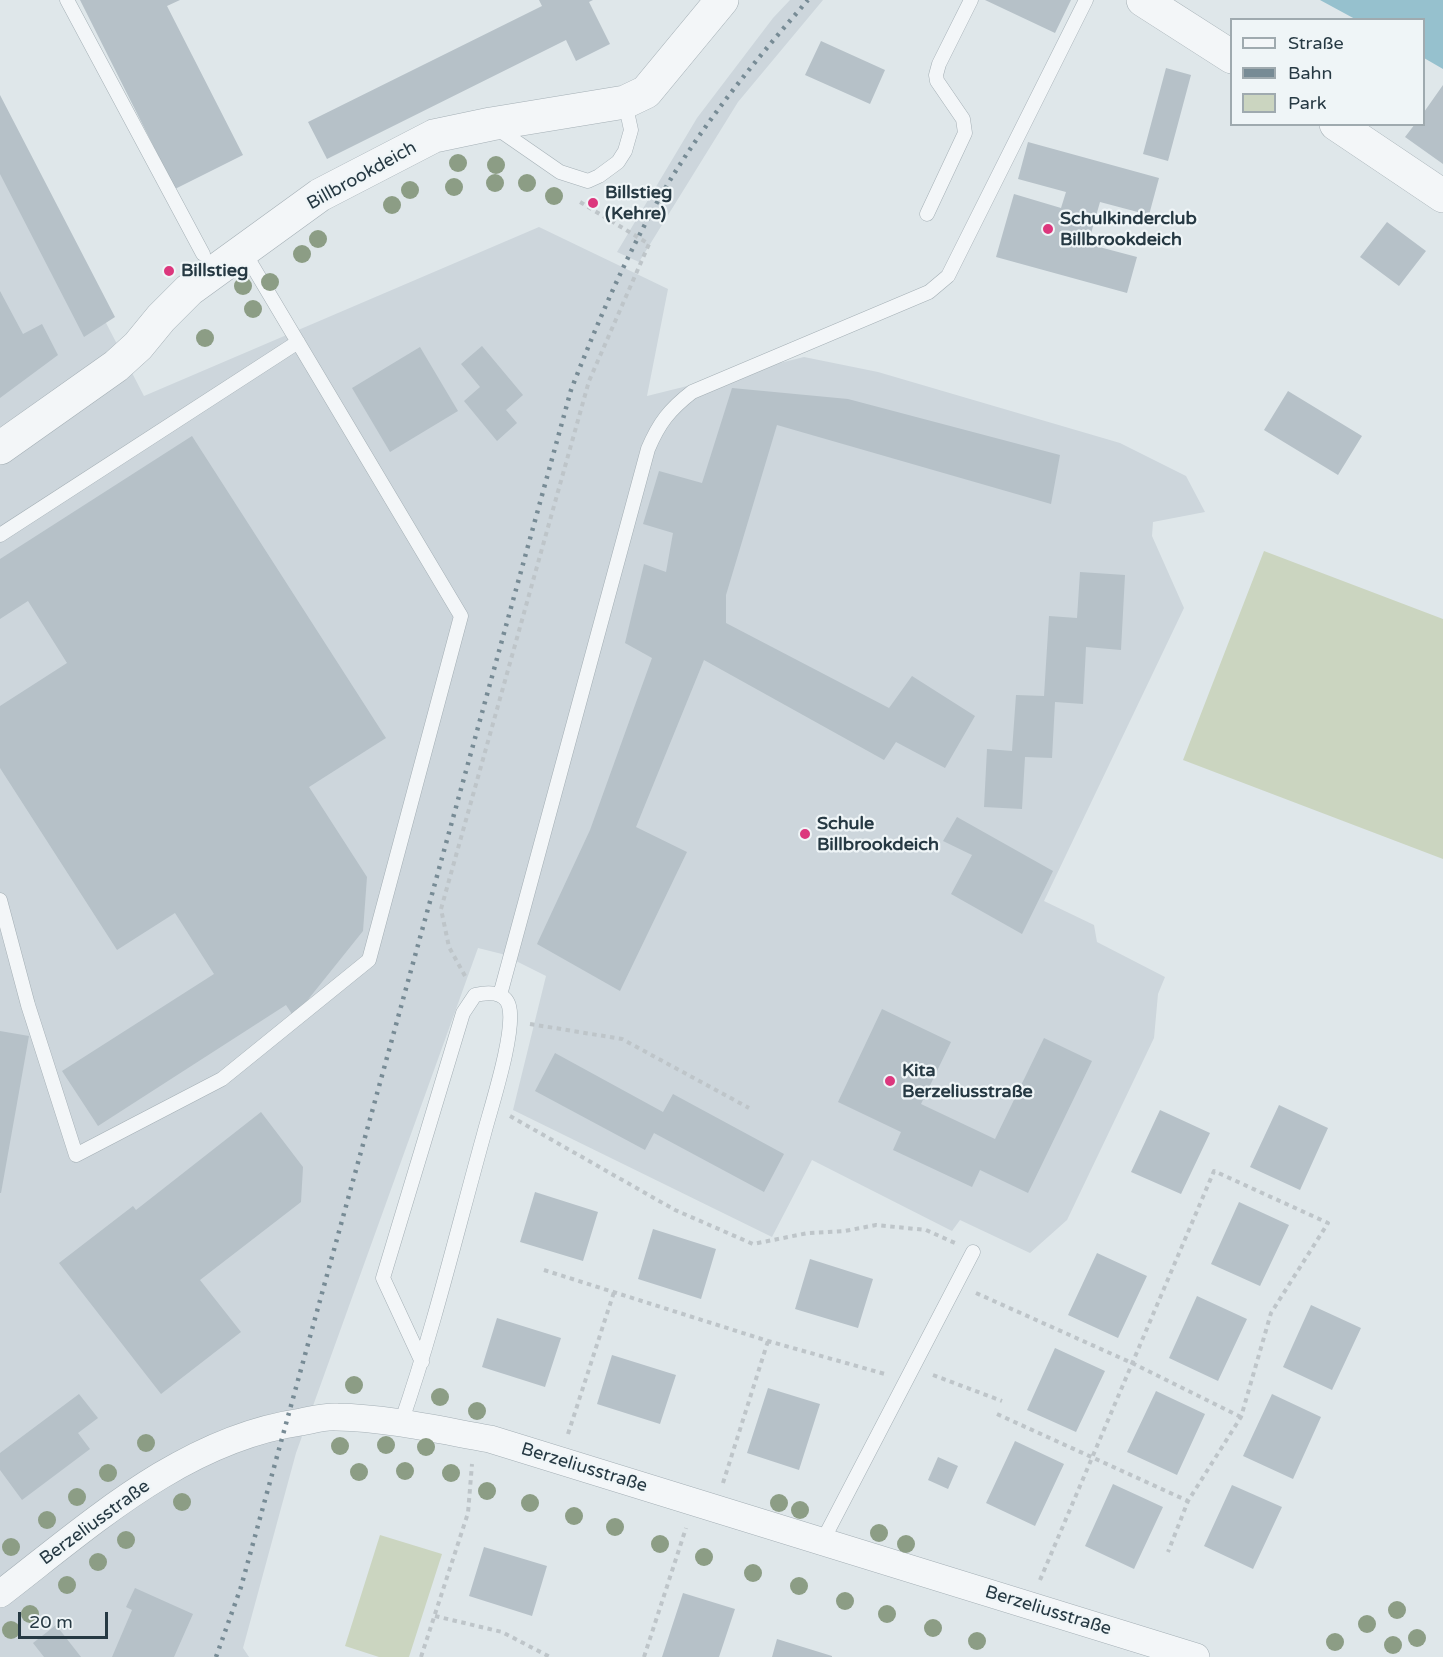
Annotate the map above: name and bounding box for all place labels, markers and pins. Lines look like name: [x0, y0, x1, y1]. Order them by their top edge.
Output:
place label: Billstieg (Kehre): [605, 182, 672, 224]
marker: Billstieg (Kehre): [586, 196, 600, 210]
place label: Schulkinderclub Billbrookdeich: [1060, 208, 1197, 250]
marker: Schulkinderclub Billbrookdeich: [1041, 222, 1055, 236]
place label: Billstieg: [181, 260, 248, 282]
marker: Billstieg: [162, 264, 176, 278]
place label: Schule Billbrookdeich: [817, 813, 939, 856]
marker: Schule Billbrookdeich: [798, 827, 812, 841]
place label: Kita Berzeliusstraße: [902, 1060, 1033, 1102]
marker: Kita Berzeliusstraße: [883, 1074, 897, 1088]

